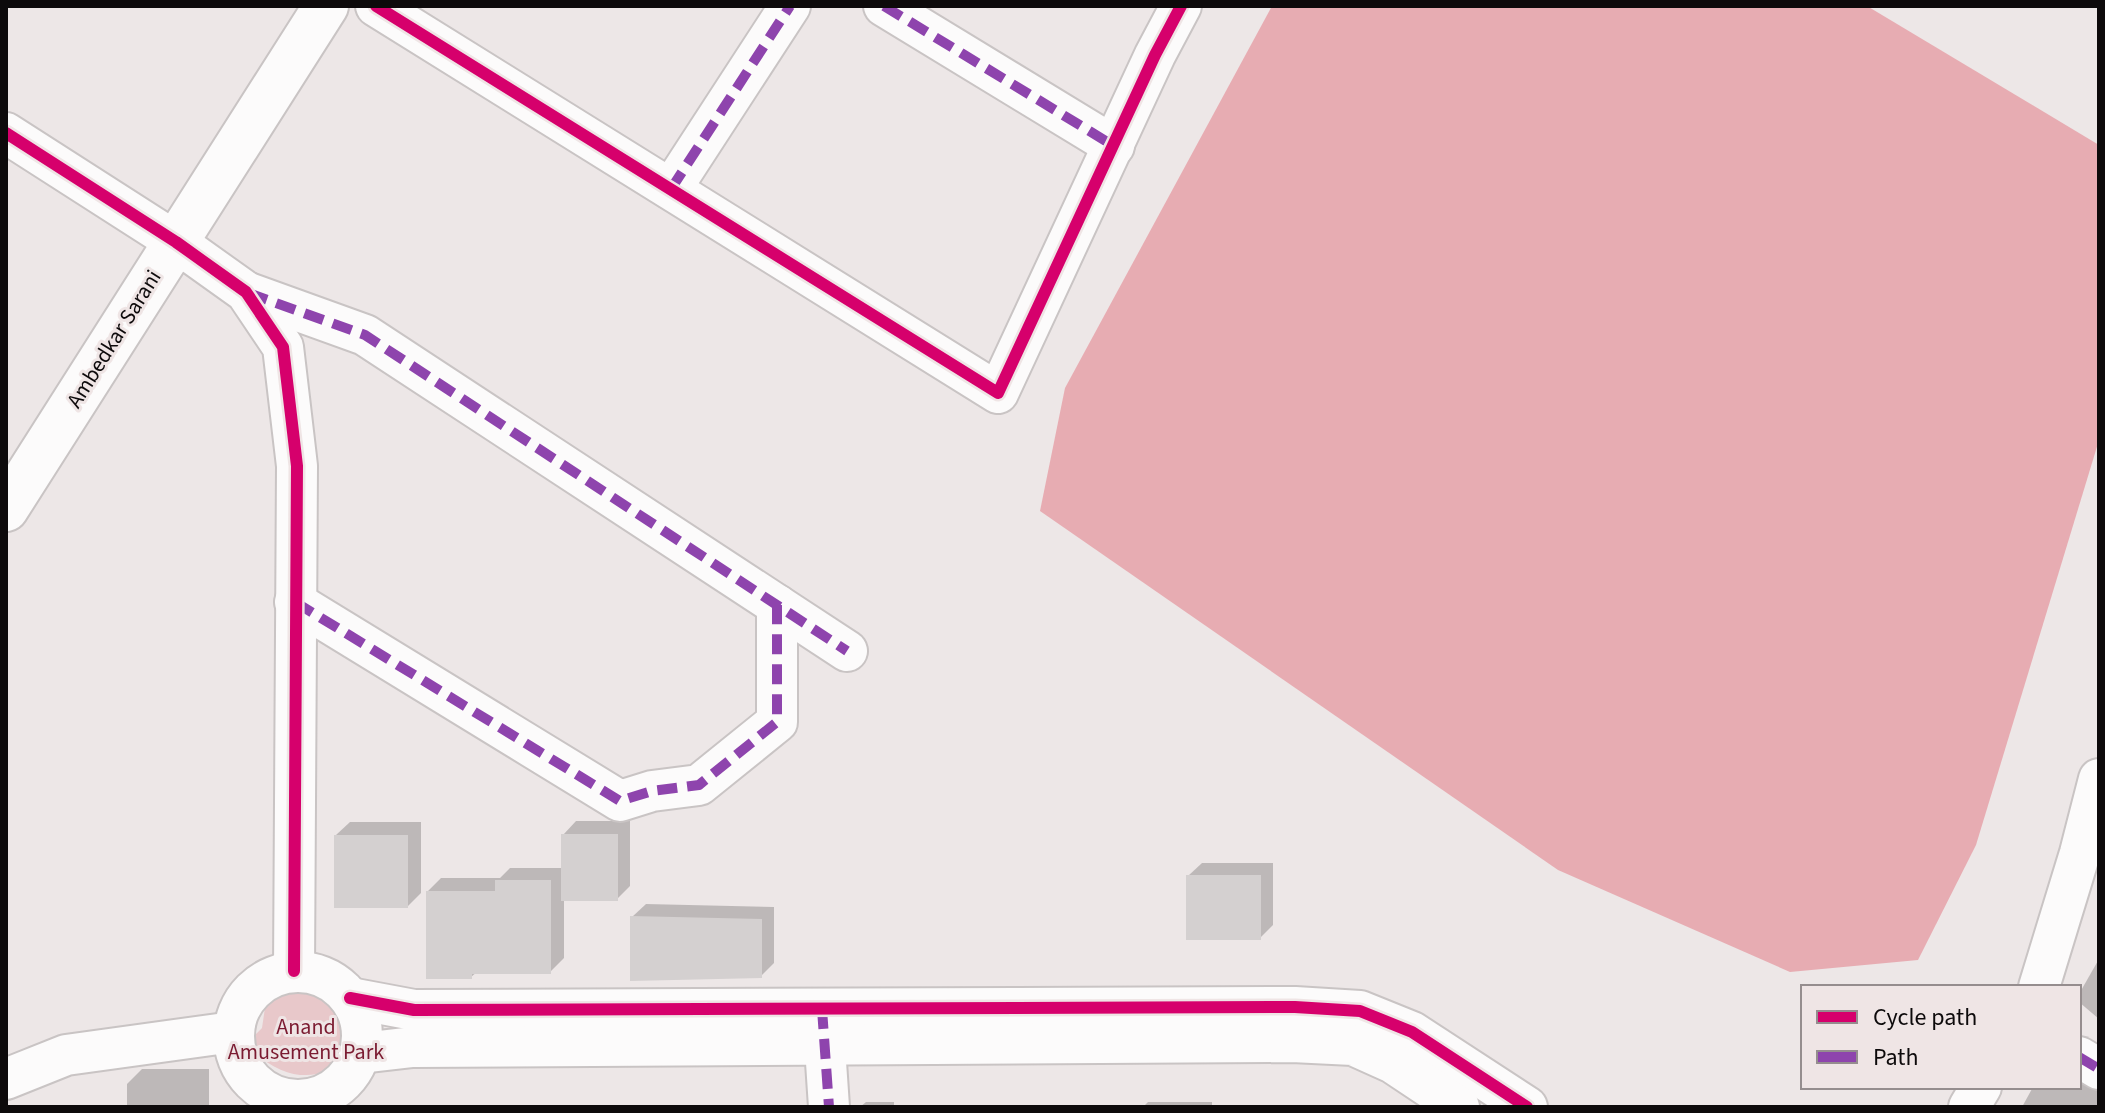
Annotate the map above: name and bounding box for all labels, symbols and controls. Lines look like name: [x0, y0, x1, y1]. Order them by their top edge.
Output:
street label: Ambedkar Sarani: [59, 264, 169, 414]
legend: [1801, 985, 2081, 1089]
text: Cycle path: [1873, 1000, 1977, 1035]
park label: Anand Amusement Park: [228, 1011, 384, 1068]
text: Path: [1873, 1040, 1919, 1075]

